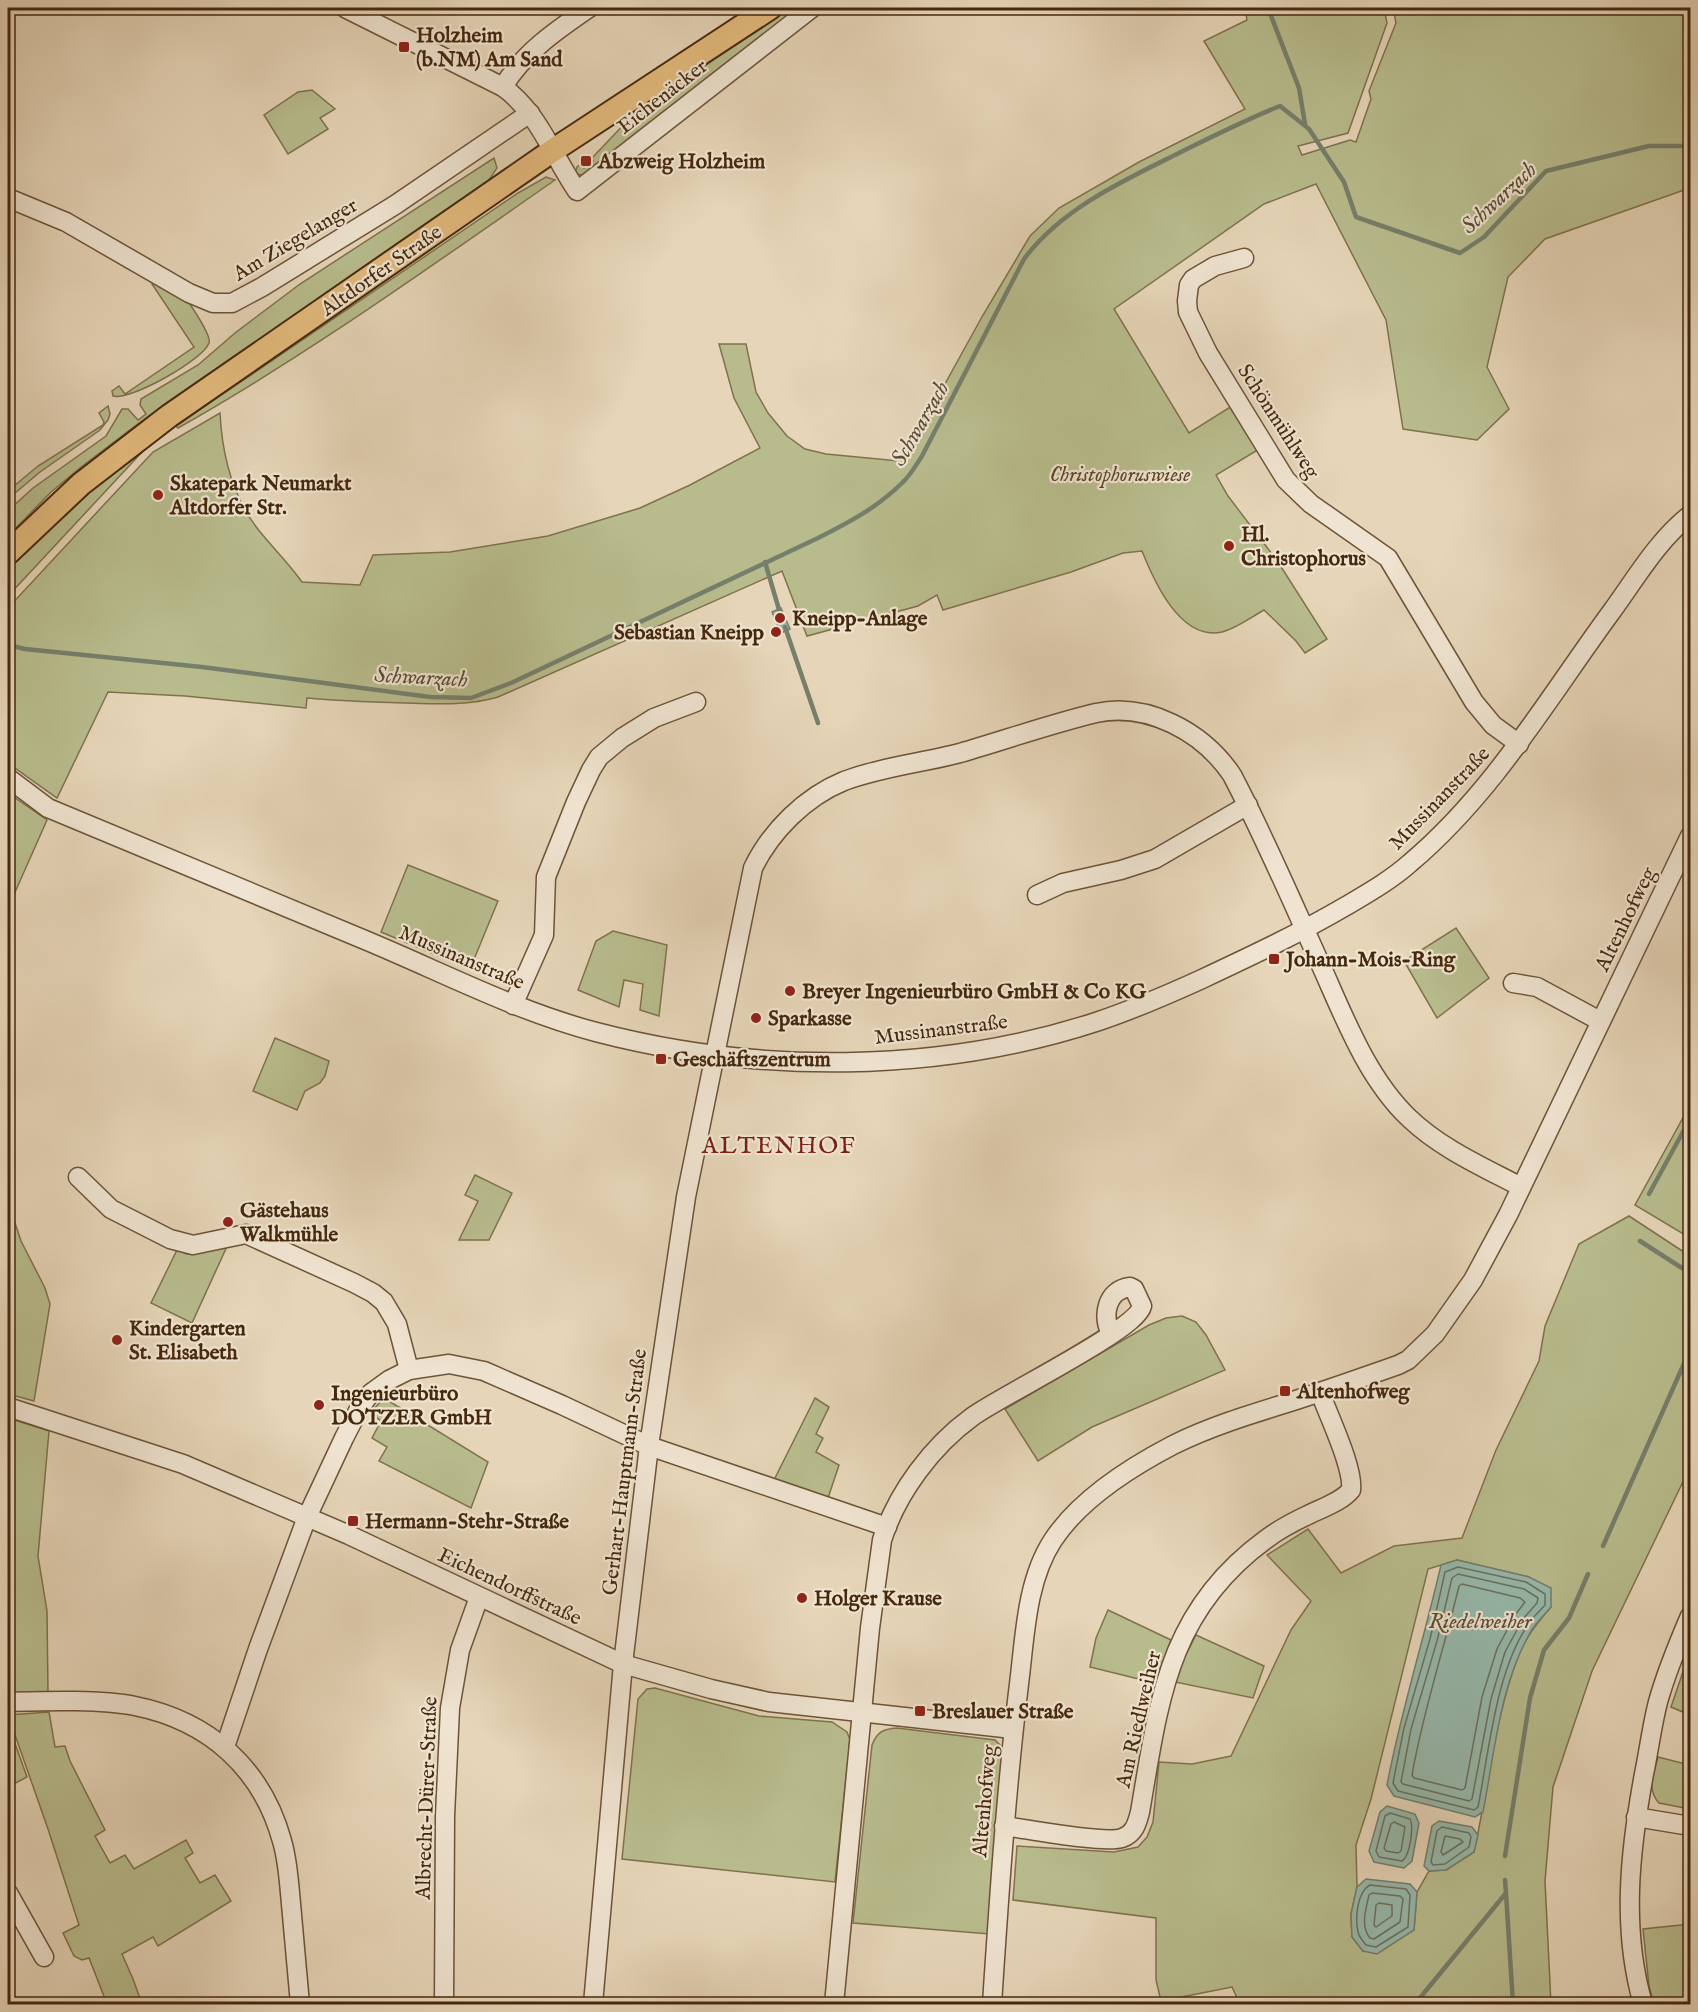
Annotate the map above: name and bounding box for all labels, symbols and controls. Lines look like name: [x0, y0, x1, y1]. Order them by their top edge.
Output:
place label: Holzheim (b.NM) Am Sand: [416, 23, 563, 74]
marker: Holzheim (b.NM) Am Sand: [397, 40, 411, 54]
street label: Eichenäcker: [612, 53, 714, 141]
place label: Abzweig Holzheim: [597, 149, 766, 176]
marker: Abzweig Holzheim: [579, 154, 593, 168]
water label: Schwarzach: [1456, 156, 1543, 241]
street label: Am Ziegelanger: [228, 192, 363, 289]
street label: Altdorfer Straße: [315, 219, 448, 324]
street label: Schönmühlweg: [1231, 359, 1325, 485]
water label: Schwarzach: [885, 377, 956, 471]
park label: Christophoruswiese: [1050, 462, 1190, 489]
place label: Skatepark Neumarkt Altdorfer Str.: [169, 471, 352, 522]
marker: Skatepark Neumarkt Altdorfer Str.: [151, 488, 165, 502]
place label: Hl. Christophorus: [1241, 522, 1366, 573]
marker: Hl. Christophorus: [1222, 539, 1236, 553]
place label: Kneipp-Anlage: [792, 606, 928, 633]
marker: Kneipp-Anlage: [773, 611, 787, 625]
place label: Sebastian Kneipp: [614, 620, 765, 647]
marker: Sebastian Kneipp: [769, 625, 783, 639]
water label: Schwarzach: [374, 662, 468, 694]
street label: Mussinanstraße: [1384, 741, 1497, 857]
street label: Altenhofweg: [1589, 863, 1663, 977]
street label: Mussinanstraße: [394, 920, 529, 997]
place label: Johann-Mois-Ring: [1283, 947, 1456, 974]
marker: Johann-Mois-Ring: [1267, 952, 1281, 966]
place label: Breyer Ingenieurbüro GmbH & Co KG: [802, 979, 1146, 1006]
marker: Breyer Ingenieurbüro GmbH & Co KG: [783, 984, 797, 998]
place label: Sparkasse: [768, 1006, 852, 1033]
street label: Mussinanstraße: [873, 1009, 1010, 1052]
marker: Sparkasse: [749, 1011, 763, 1025]
place label: Geschäftszentrum: [673, 1047, 831, 1074]
marker: Geschäftszentrum: [654, 1052, 668, 1066]
district label: ALTENHOF: [701, 1131, 856, 1162]
place label: Gästehaus Walkmühle: [239, 1198, 339, 1249]
marker: Gästehaus Walkmühle: [221, 1215, 235, 1229]
place label: Kindergarten St. Elisabeth: [129, 1316, 246, 1367]
marker: Kindergarten St. Elisabeth: [110, 1333, 124, 1347]
street label: Gerhart-Hauptmann-Straße: [597, 1347, 654, 1597]
place label: Altenhofweg: [1296, 1379, 1410, 1406]
place label: Ingenieurbüro DOTZER GmbH: [331, 1381, 492, 1432]
marker: Altenhofweg: [1278, 1384, 1292, 1398]
marker: Ingenieurbüro DOTZER GmbH: [312, 1398, 326, 1412]
place label: Hermann-Stehr-Straße: [365, 1509, 569, 1536]
marker: Hermann-Stehr-Straße: [346, 1514, 360, 1528]
street label: Eichendorffstraße: [433, 1542, 586, 1633]
place label: Holger Krause: [814, 1586, 942, 1613]
marker: Holger Krause: [795, 1591, 809, 1605]
water label: Riedelweiher: [1428, 1608, 1533, 1636]
street label: Am Riedlweiher: [1110, 1648, 1168, 1792]
street label: Albrecht-Dürer-Straße: [410, 1696, 445, 1901]
place label: Breslauer Straße: [932, 1699, 1074, 1726]
marker: Breslauer Straße: [913, 1704, 927, 1718]
street label: Altenhofweg: [967, 1743, 1004, 1859]

